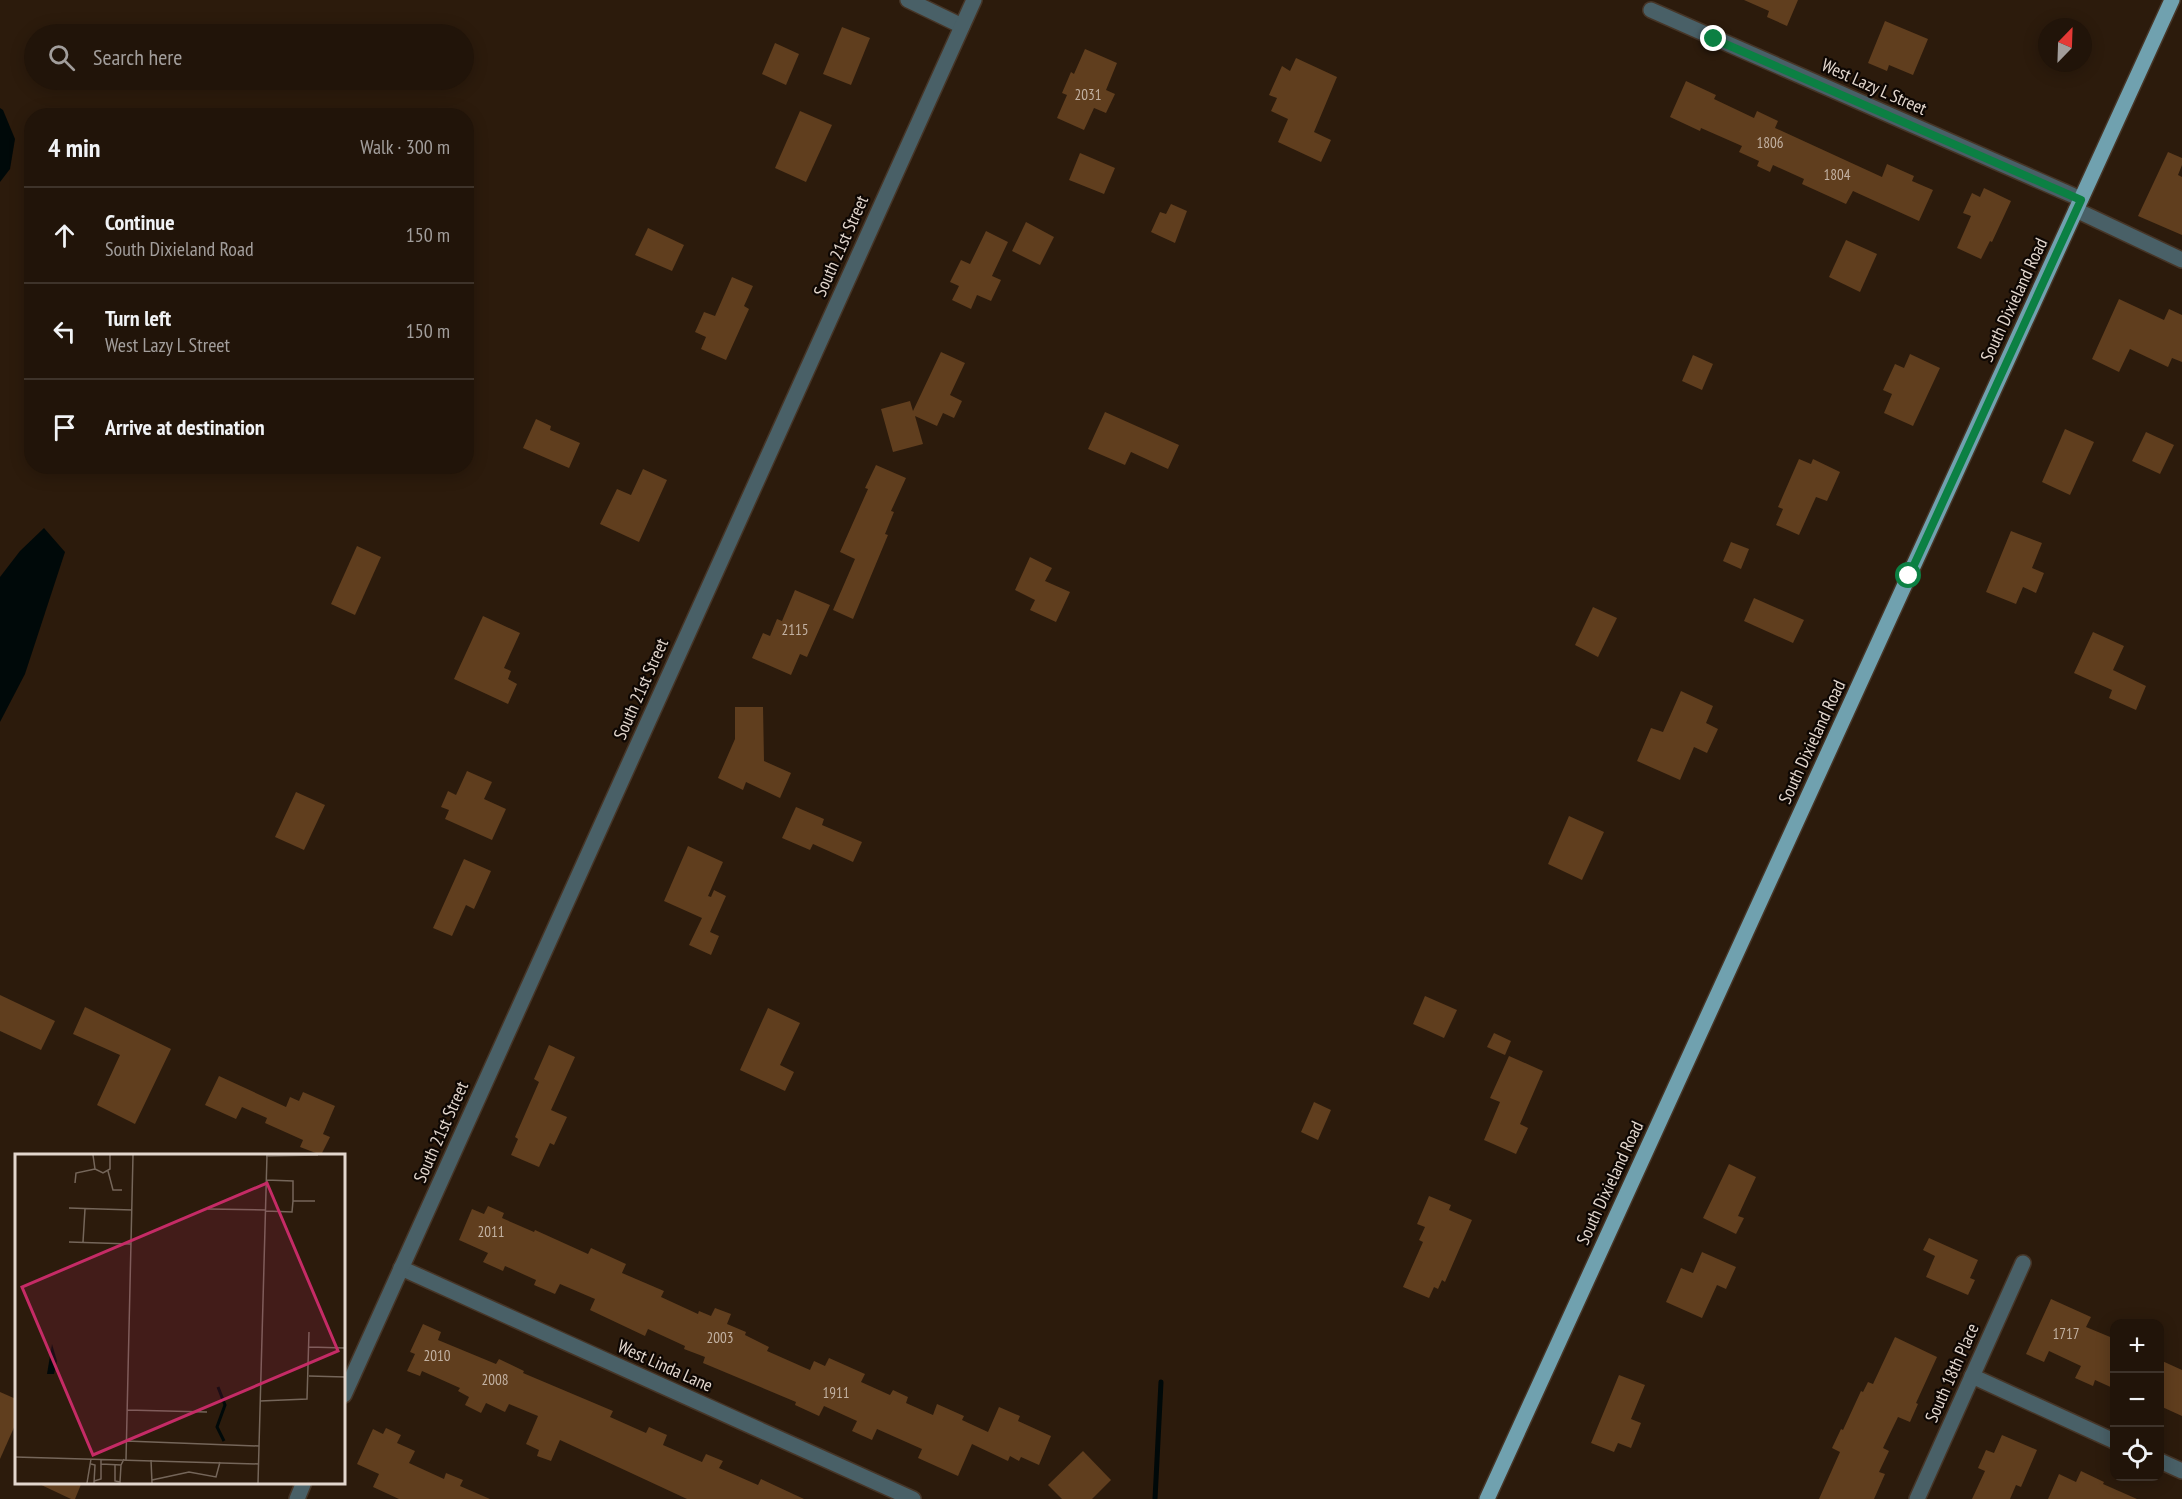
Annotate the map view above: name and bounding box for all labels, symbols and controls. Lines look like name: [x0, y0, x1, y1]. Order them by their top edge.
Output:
north arrow: [2038, 18, 2092, 72]
search box: [24, 24, 474, 90]
route end: [1700, 25, 1726, 51]
icon: search: [45, 41, 78, 74]
text: Search here: [93, 43, 182, 71]
street label: West Lazy L Street: [1818, 53, 1930, 120]
house number: 2031: [1074, 85, 1102, 104]
text: 4 min: [48, 131, 101, 164]
house number: 1806: [1756, 133, 1784, 152]
text: Walk · 300 m: [360, 134, 450, 160]
house number: 1804: [1823, 165, 1851, 184]
street label: South 21st Street: [808, 192, 873, 300]
text: Continue: [105, 208, 175, 236]
icon: ahead: [48, 219, 81, 252]
text: 150 m: [406, 222, 450, 248]
street label: South Dixieland Road: [1975, 234, 2052, 365]
text: South Dixieland Road: [105, 236, 254, 262]
text: Turn left: [105, 304, 171, 332]
icon: left: [48, 315, 81, 348]
text: 150 m: [406, 318, 450, 344]
text: West Lazy L Street: [105, 332, 230, 358]
icon: arrive: [48, 411, 81, 444]
text: Arrive at destination: [105, 413, 265, 441]
route start: [1895, 562, 1921, 588]
house number: 2115: [781, 620, 809, 639]
street label: South 21st Street: [608, 635, 673, 743]
street label: South Dixieland Road: [1773, 676, 1850, 807]
street label: South 21st Street: [408, 1078, 473, 1186]
street label: South Dixieland Road: [1571, 1117, 1648, 1248]
inset map: [15, 1154, 345, 1484]
house number: 2011: [477, 1222, 505, 1241]
map controls: [2110, 1319, 2164, 1481]
button: +: [2110, 1319, 2164, 1373]
street label: South 18th Place: [1919, 1320, 1984, 1426]
house number: 1717: [2052, 1324, 2080, 1343]
house number: 2003: [706, 1328, 734, 1347]
street label: West Linda Lane: [614, 1334, 716, 1397]
house number: 2010: [423, 1346, 451, 1365]
house number: 2008: [481, 1370, 509, 1389]
button: −: [2110, 1373, 2164, 1427]
house number: 1911: [822, 1383, 850, 1402]
button: locate: [2110, 1427, 2164, 1481]

